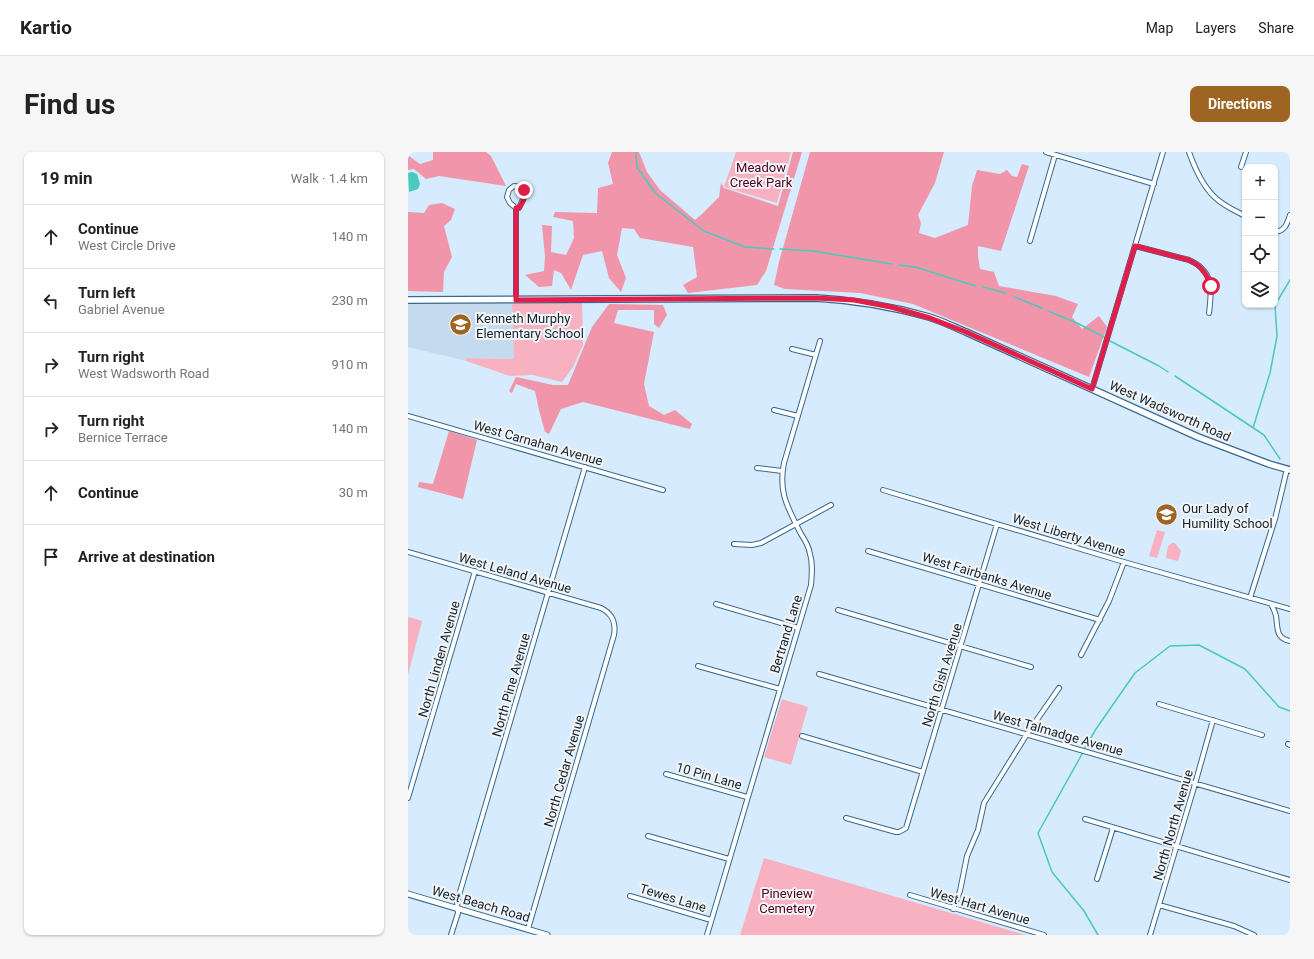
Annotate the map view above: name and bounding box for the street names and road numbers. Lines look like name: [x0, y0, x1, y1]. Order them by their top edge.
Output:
street label: West Wadsworth Road: [1107, 377, 1233, 445]
street label: West Carnahan Avenue: [472, 417, 604, 469]
street label: West Liberty Avenue: [1011, 511, 1128, 559]
street label: West Fairbanks Avenue: [920, 549, 1054, 603]
street label: West Leland Avenue: [457, 550, 573, 596]
street label: Bertrand Lane: [767, 593, 805, 675]
street label: North Linden Avenue: [415, 599, 463, 719]
street label: North Gish Avenue: [919, 621, 965, 729]
street label: North Pine Avenue: [489, 631, 533, 739]
street label: West Talmadge Avenue: [991, 707, 1125, 759]
street label: North Cedar Avenue: [541, 713, 587, 829]
street label: 10 Pin Lane: [674, 759, 744, 793]
street label: North North Avenue: [1150, 768, 1196, 882]
street label: Tewes Lane: [638, 881, 708, 915]
street label: West Beach Road: [430, 883, 532, 925]
street label: West Hart Avenue: [928, 885, 1032, 927]

